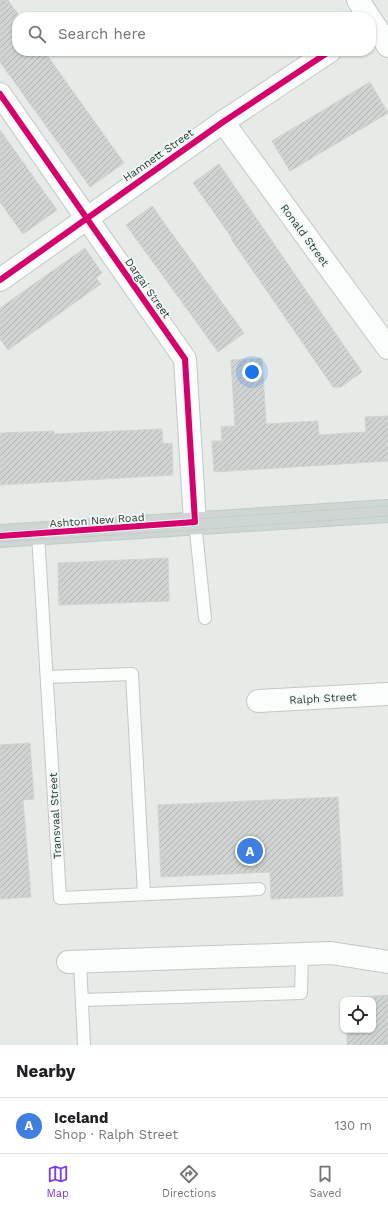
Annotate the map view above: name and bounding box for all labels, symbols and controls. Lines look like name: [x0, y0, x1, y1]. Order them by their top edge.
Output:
search box: [12, 12, 376, 56]
icon: search: [26, 23, 48, 45]
text: Search here: [58, 25, 146, 43]
street label: Hamnett Street: [121, 126, 196, 185]
street label: Ronald Street: [278, 202, 332, 269]
street label: Dargai Street: [122, 256, 173, 321]
your location: [242, 362, 262, 382]
street label: Ashton New Road: [49, 511, 145, 530]
street label: Ralph Street: [289, 690, 357, 707]
street label: Transvaal Street: [47, 772, 64, 860]
pin: A: [237, 836, 263, 866]
map controls: [340, 997, 376, 1033]
button: locate: [340, 997, 376, 1033]
text: Nearby: [16, 1061, 75, 1081]
text: Iceland: [54, 1109, 108, 1127]
text: A: [25, 1118, 33, 1133]
text: 130 m: [334, 1118, 372, 1133]
text: Shop · Ralph Street: [54, 1127, 178, 1142]
tab: Map: [47, 1163, 69, 1200]
tab: Directions: [162, 1163, 216, 1200]
tab: Saved: [309, 1163, 341, 1200]

